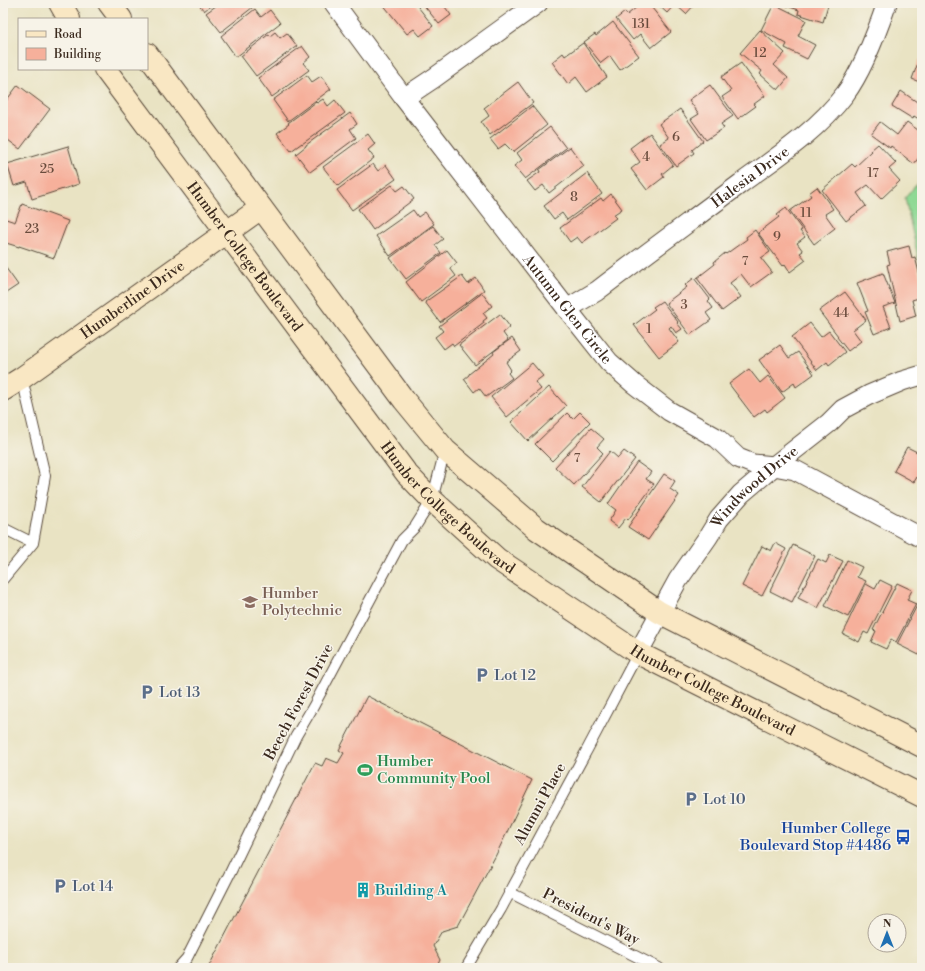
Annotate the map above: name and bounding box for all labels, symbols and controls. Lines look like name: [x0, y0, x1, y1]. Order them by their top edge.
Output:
house number: 131: [632, 16, 650, 32]
legend: [18, 18, 148, 70]
text: Road: [54, 27, 82, 42]
house number: 12: [753, 45, 767, 61]
text: Building: [53, 47, 102, 62]
house number: 6: [672, 129, 680, 145]
street label: Halesia Drive: [707, 142, 793, 212]
house number: 4: [642, 149, 650, 165]
house number: 25: [40, 161, 54, 177]
house number: 17: [867, 165, 879, 181]
street label: Humber College Boulevard: [183, 178, 307, 336]
house number: 8: [570, 189, 578, 205]
house number: 11: [800, 205, 812, 221]
house number: 23: [25, 221, 39, 237]
house number: 9: [773, 229, 781, 245]
street label: Autumn Glen Circle: [518, 250, 616, 368]
house number: 7: [742, 253, 749, 269]
street label: Humberline Drive: [77, 256, 188, 343]
house number: 3: [680, 297, 688, 313]
house number: 44: [833, 305, 849, 321]
house number: 1: [646, 321, 652, 337]
street label: Humber College Boulevard: [376, 438, 519, 578]
street label: Windwood Drive: [706, 441, 802, 532]
house number: 7: [574, 450, 581, 466]
place label: Humber Polytechnic: [262, 584, 342, 620]
school or university icon: Humber Polytechnic: [241, 593, 259, 611]
street label: Beech Forest Drive: [260, 640, 338, 765]
street label: Humber College Boulevard: [626, 641, 799, 740]
parking icon: Lot 12: [473, 666, 491, 684]
place label: Lot 12: [494, 666, 536, 685]
parking icon: Lot 13: [138, 683, 156, 701]
place label: Lot 13: [159, 683, 200, 702]
place label: Humber Community Pool: [377, 752, 491, 788]
street label: Alumni Place: [509, 760, 570, 849]
sports icon: Humber Community Pool: [356, 761, 374, 779]
parking icon: Lot 10: [682, 790, 700, 808]
place label: Lot 10: [703, 790, 746, 809]
place label: Humber College Boulevard Stop #4486: [739, 819, 891, 855]
bus stop icon: Humber College Boulevard Stop #4486: [894, 828, 912, 846]
parking icon: Lot 14: [51, 877, 69, 895]
place label: Lot 14: [72, 877, 114, 896]
building icon: Building A: [354, 881, 372, 899]
place label: Building A: [374, 881, 448, 900]
street label: President's Way: [539, 884, 643, 950]
north arrow: [867, 913, 907, 953]
text: N: [883, 917, 892, 931]

